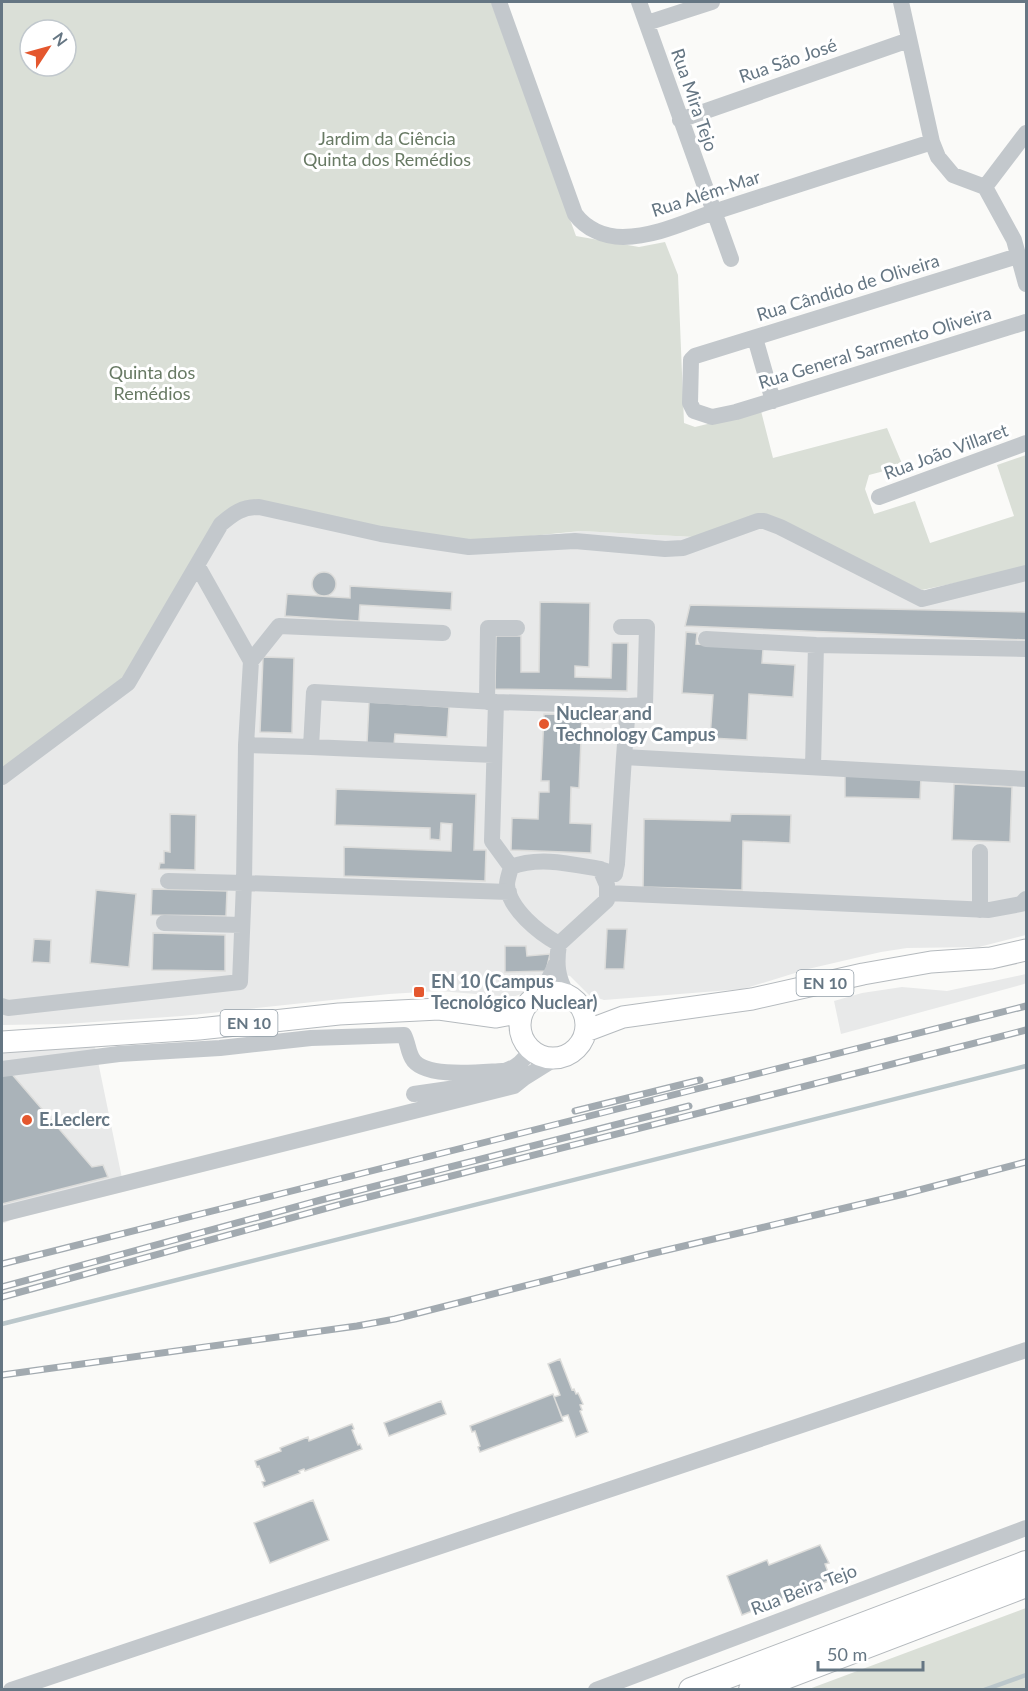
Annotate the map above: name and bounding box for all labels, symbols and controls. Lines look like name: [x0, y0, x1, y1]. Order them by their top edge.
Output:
north arrow: [18, 18, 78, 78]
text: N: [49, 28, 72, 49]
street label: Rua São José: [736, 33, 840, 87]
street label: Rua Mira Tejo: [667, 45, 723, 154]
park label: Jardim da Ciência Quinta dos Remédios: [303, 127, 471, 170]
street label: Rua Além-Mar: [648, 165, 763, 221]
street label: Rua Cândido de Oliveira: [754, 249, 942, 325]
street label: Rua General Sarmento Oliveira: [756, 301, 994, 393]
park label: Quinta dos Remédios: [109, 361, 196, 404]
street label: Rua João Villaret: [881, 418, 1011, 484]
place label: Nuclear and Technology Campus: [556, 702, 716, 745]
marker: Nuclear and Technology Campus: [537, 717, 551, 731]
place label: EN 10 (Campus Tecnológico Nuclear): [431, 970, 598, 1013]
road number: EN 10: [796, 970, 854, 996]
marker: EN 10 (Campus Tecnológico Nuclear): [412, 985, 426, 999]
road number: EN 10: [220, 1010, 278, 1036]
place label: E.Leclerc: [39, 1108, 110, 1130]
marker: E.Leclerc: [20, 1113, 34, 1127]
street label: Rua Beira Tejo: [748, 1559, 860, 1619]
scale bar: [818, 1634, 923, 1672]
text: 50 m: [827, 1643, 867, 1665]

